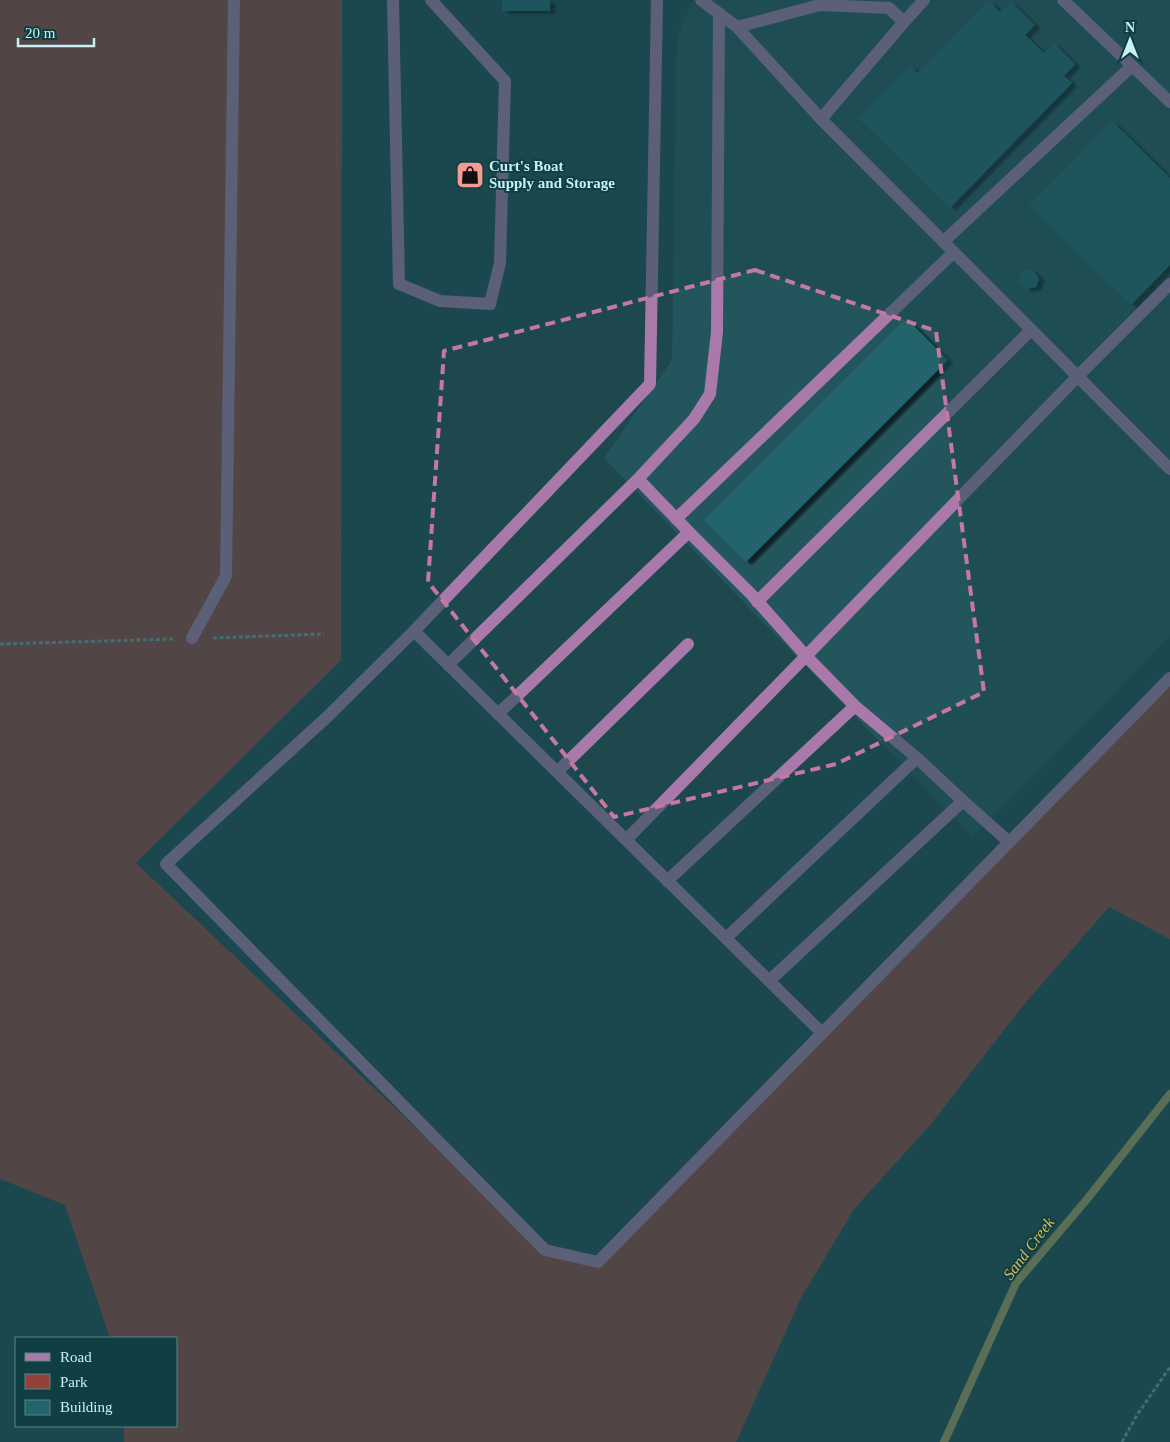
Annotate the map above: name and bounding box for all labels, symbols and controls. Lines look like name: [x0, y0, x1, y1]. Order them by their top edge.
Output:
scale bar: [18, 15, 94, 47]
north arrow: [1105, 15, 1155, 65]
text: N: [1125, 20, 1135, 35]
text: 20 m: [25, 25, 56, 41]
place label: Curt's Boat Supply and Storage: [489, 158, 615, 191]
shop icon: Curt's Boat Supply and Storage: [455, 160, 485, 190]
water label: Sand Creek: [999, 1213, 1058, 1283]
legend: [15, 1337, 178, 1427]
text: Road: [60, 1349, 92, 1365]
text: Park: [60, 1374, 88, 1390]
text: Building: [60, 1399, 113, 1415]

